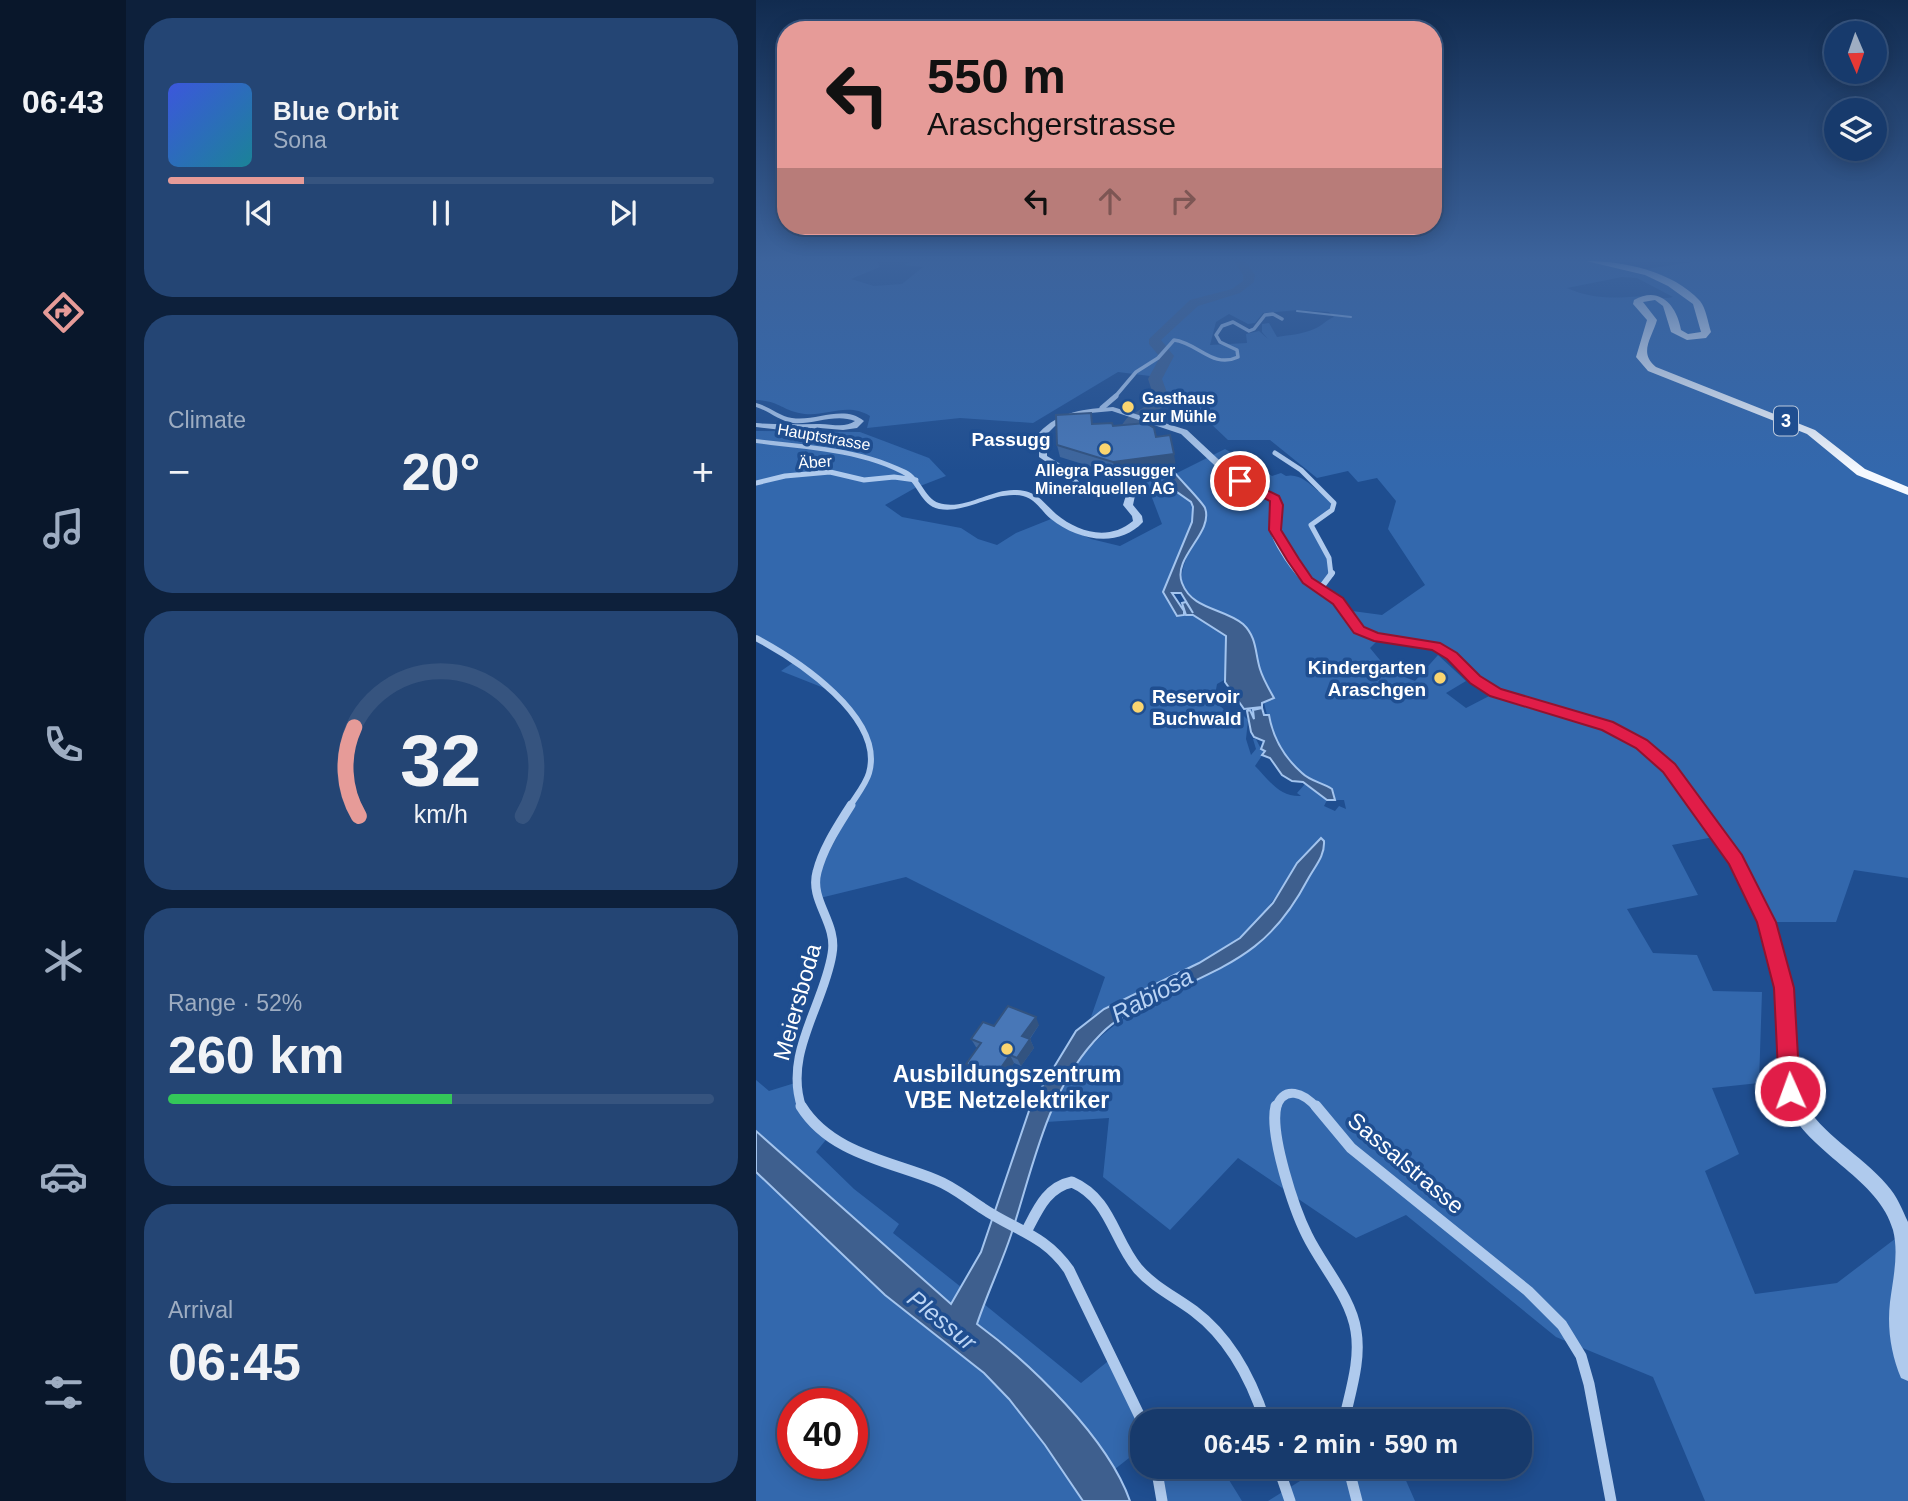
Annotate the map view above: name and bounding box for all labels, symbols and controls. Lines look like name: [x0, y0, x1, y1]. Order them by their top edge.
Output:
north arrow: [1824, 21, 1886, 84]
map controls: [1824, 21, 1887, 161]
icon: left: [812, 49, 903, 140]
text: 550 m: [927, 49, 1066, 103]
text: 06:43: [22, 84, 104, 120]
text: Blue Orbit: [273, 96, 399, 126]
button: layers: [1824, 98, 1887, 161]
text: Araschgerstrasse: [927, 106, 1176, 142]
text: Sona: [273, 127, 327, 153]
icon: left: [1018, 182, 1056, 220]
icon: ahead: [1091, 182, 1129, 220]
icon: right: [1164, 182, 1202, 220]
icon: previous: [240, 194, 278, 232]
icon: pause: [422, 194, 460, 232]
icon: next: [604, 194, 642, 232]
icon: directions: [39, 288, 88, 337]
place label: Gasthaus zur Mühle: [1142, 390, 1217, 425]
marker: Gasthaus zur Mühle: [1120, 399, 1136, 415]
text: Climate: [168, 407, 246, 433]
road number: 3: [1774, 407, 1798, 436]
street label: Hauptstrasse: [776, 420, 872, 454]
district label: Passugg: [971, 429, 1051, 450]
marker: Allegra Passugger Mineralquellen AG: [1097, 441, 1113, 457]
text: 20°: [402, 443, 480, 501]
text: −: [168, 451, 190, 493]
text: +: [692, 451, 714, 493]
pin: [1210, 451, 1270, 511]
street label: Äber: [798, 452, 833, 472]
place label: Allegra Passugger Mineralquellen AG: [1035, 462, 1175, 497]
icon: arrive: [1221, 462, 1259, 500]
icon: music: [39, 504, 88, 553]
place label: Kindergarten Araschgen: [1308, 657, 1426, 700]
marker: Kindergarten Araschgen: [1432, 670, 1448, 686]
place label: Reservoir Buchwald: [1152, 686, 1242, 729]
marker: Reservoir Buchwald: [1130, 699, 1146, 715]
icon: phone: [39, 720, 88, 769]
text: 32: [401, 721, 481, 802]
text: km/h: [414, 800, 468, 828]
icon: climate: [39, 936, 88, 985]
street label: Meiersboda: [768, 940, 826, 1063]
water label: Rabiosa: [1107, 962, 1197, 1028]
text: Range · 52%: [168, 990, 302, 1016]
text: 260 km: [168, 1026, 344, 1084]
marker: Ausbildungszentrum VBE Netzelektriker: [999, 1041, 1015, 1057]
position arrow: [1753, 1054, 1827, 1128]
place label: Ausbildungszentrum VBE Netzelektriker: [893, 1061, 1121, 1113]
street label: Sassalstrasse: [1343, 1107, 1469, 1219]
icon: car: [39, 1152, 88, 1201]
water label: Plessur: [902, 1284, 982, 1356]
text: Arrival: [168, 1297, 233, 1323]
text: 06:45: [168, 1333, 301, 1391]
icon: filters: [39, 1368, 88, 1417]
speed limit sign: 40: [777, 1388, 868, 1479]
text: 06:45 · 2 min · 590 m: [1204, 1429, 1458, 1459]

